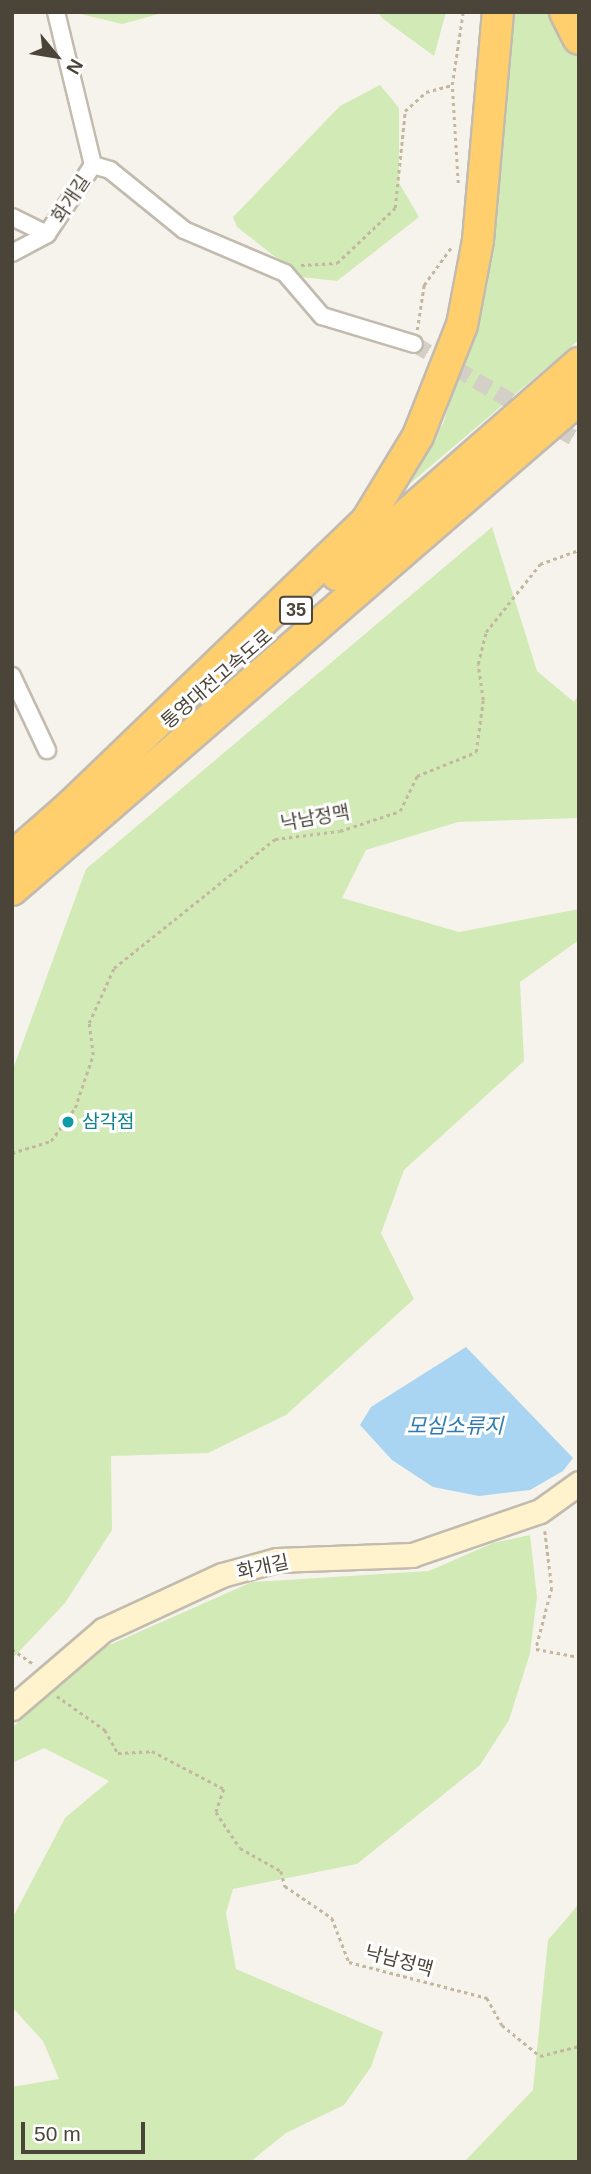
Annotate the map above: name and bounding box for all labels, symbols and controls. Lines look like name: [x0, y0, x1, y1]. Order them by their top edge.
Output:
north arrow: [21, 21, 91, 91]
text: N: [62, 56, 87, 78]
street label: 화개길: [47, 171, 95, 227]
road number: 35: [278, 596, 314, 624]
street label: 통영대전고속도로: [157, 625, 277, 733]
street label: 낙남정맥: [279, 801, 351, 835]
place label: 삼각점: [82, 1111, 134, 1133]
marker: 삼각점: [60, 1114, 76, 1130]
water label: 모심소류지: [407, 1413, 503, 1439]
street label: 화개길: [235, 1550, 291, 1584]
street label: 낙남정맥: [362, 1941, 436, 1981]
scale bar: [24, 2108, 149, 2152]
text: 50 m: [34, 2122, 81, 2145]

